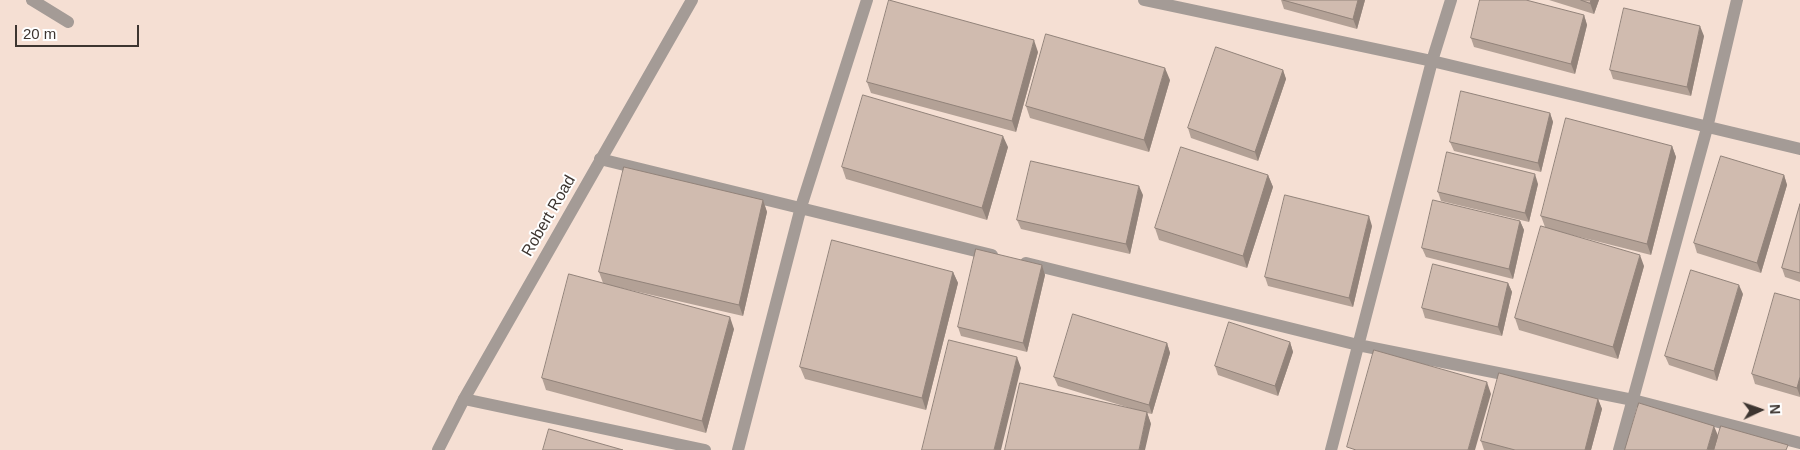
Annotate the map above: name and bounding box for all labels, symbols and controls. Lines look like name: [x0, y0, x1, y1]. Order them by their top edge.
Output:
scale bar: [18, 15, 141, 47]
text: 20 m: [23, 25, 56, 42]
street label: Robert Road: [518, 172, 580, 260]
north arrow: [1735, 385, 1785, 435]
text: N: [1767, 404, 1783, 415]

